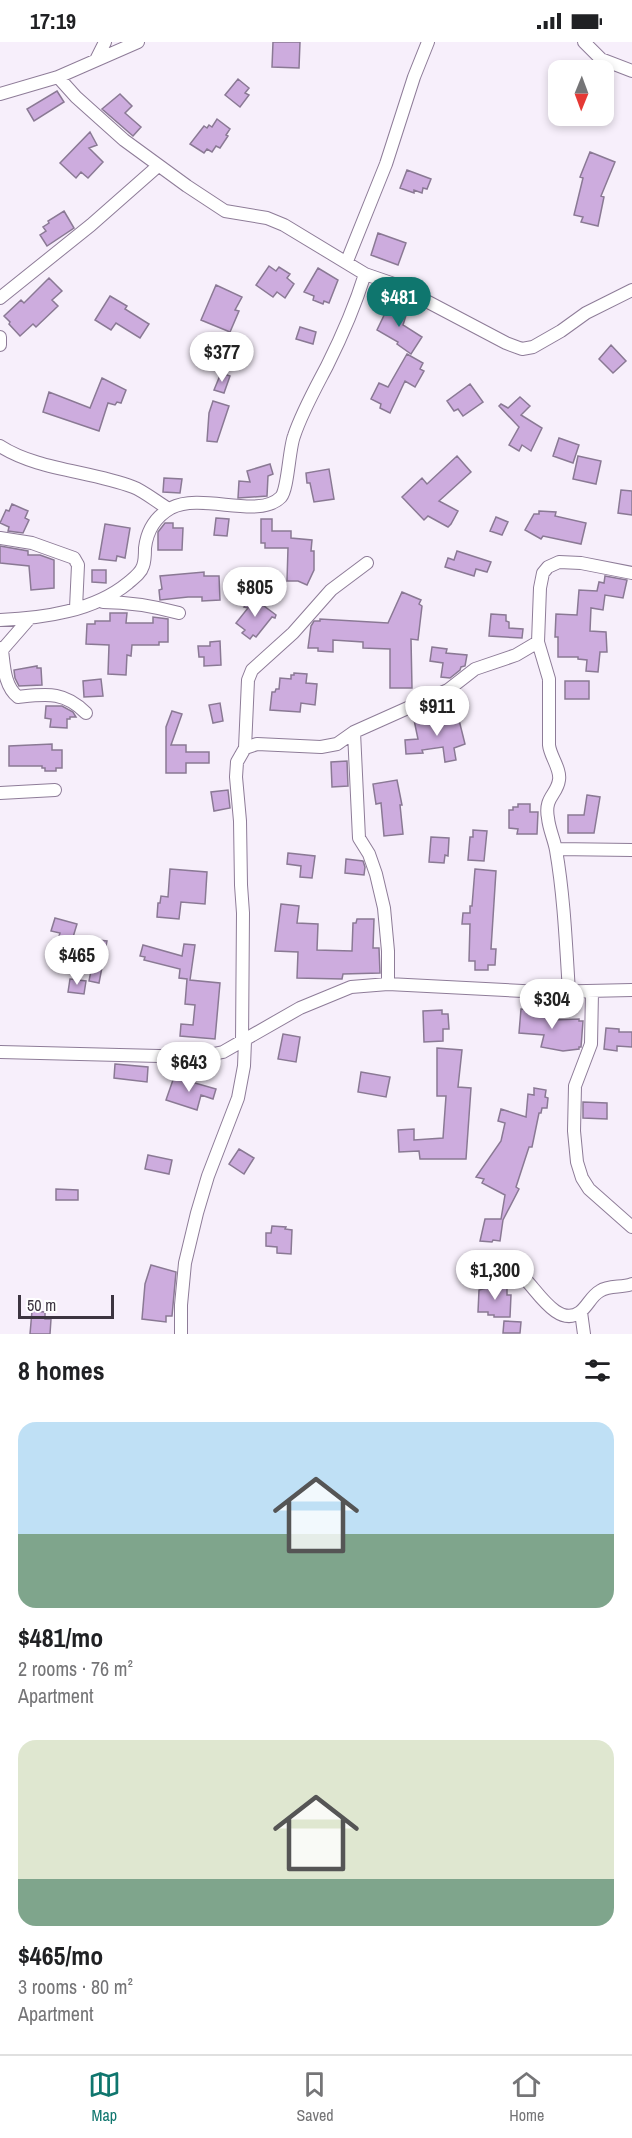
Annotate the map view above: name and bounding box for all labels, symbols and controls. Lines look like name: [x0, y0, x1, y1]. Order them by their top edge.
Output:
text: 17:19: [30, 6, 76, 36]
north arrow: [548, 60, 614, 126]
map controls: [548, 60, 614, 126]
pin: $481: [363, 277, 435, 328]
text: $481: [381, 283, 417, 310]
pin: $377: [186, 332, 258, 383]
text: $377: [204, 338, 240, 365]
pin: $805: [219, 567, 291, 618]
text: $805: [237, 573, 273, 600]
pin: $911: [401, 686, 473, 737]
text: $911: [419, 692, 455, 719]
pin: $465: [41, 935, 113, 986]
text: $465: [59, 941, 95, 968]
pin: $304: [516, 979, 588, 1030]
text: $304: [534, 985, 570, 1012]
pin: $643: [153, 1042, 225, 1093]
text: $643: [171, 1048, 207, 1075]
pin: $1,300: [446, 1250, 544, 1301]
text: $1,300: [470, 1256, 520, 1283]
scale bar: [18, 1292, 114, 1320]
text: 50 m: [27, 1294, 56, 1316]
text: 8 homes: [18, 1353, 105, 1388]
icon: filters: [581, 1354, 614, 1387]
icon: home: [262, 1461, 370, 1569]
text: $481/mo: [18, 1620, 103, 1655]
text: 2 rooms · 76 m²: [18, 1655, 133, 1682]
text: Apartment: [18, 1682, 94, 1709]
icon: home: [262, 1779, 370, 1887]
text: $465/mo: [18, 1938, 103, 1973]
text: 3 rooms · 80 m²: [18, 1973, 133, 2000]
text: Apartment: [18, 2000, 94, 2027]
tab: Map: [88, 2068, 121, 2126]
tab: Saved: [296, 2068, 334, 2126]
tab: Home: [509, 2068, 544, 2126]

